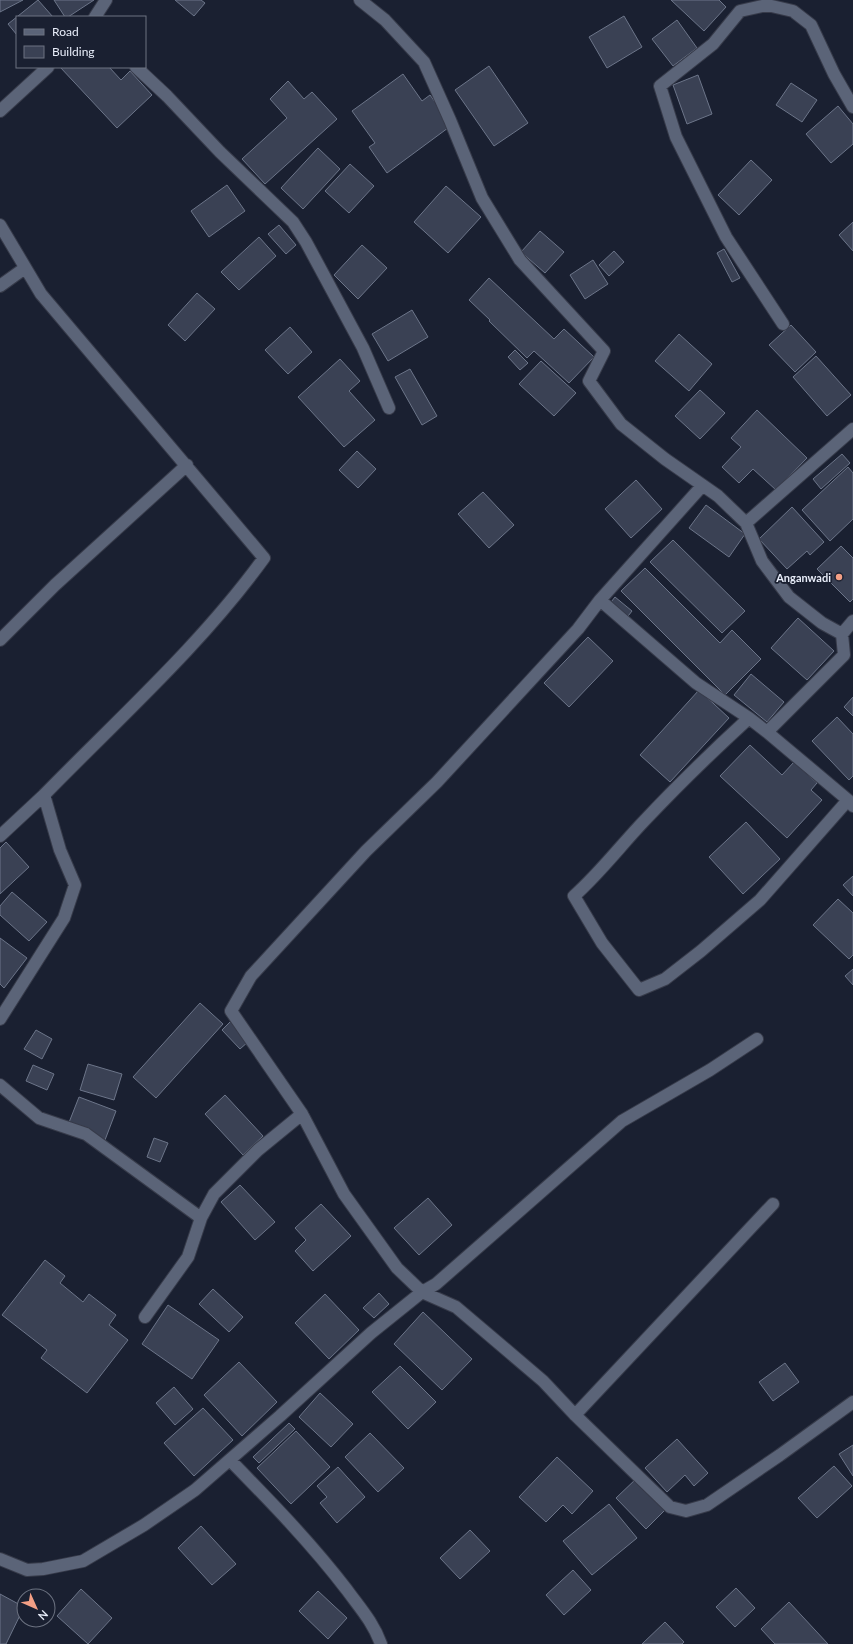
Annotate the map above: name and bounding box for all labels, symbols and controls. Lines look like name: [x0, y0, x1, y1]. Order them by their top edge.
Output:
legend: [16, 16, 146, 68]
text: Road: [52, 24, 79, 39]
text: Building: [52, 44, 95, 59]
place label: Anganwadi: [775, 571, 831, 584]
marker: Anganwadi: [834, 572, 844, 582]
north arrow: [16, 1588, 56, 1628]
text: N: [36, 1608, 51, 1623]

